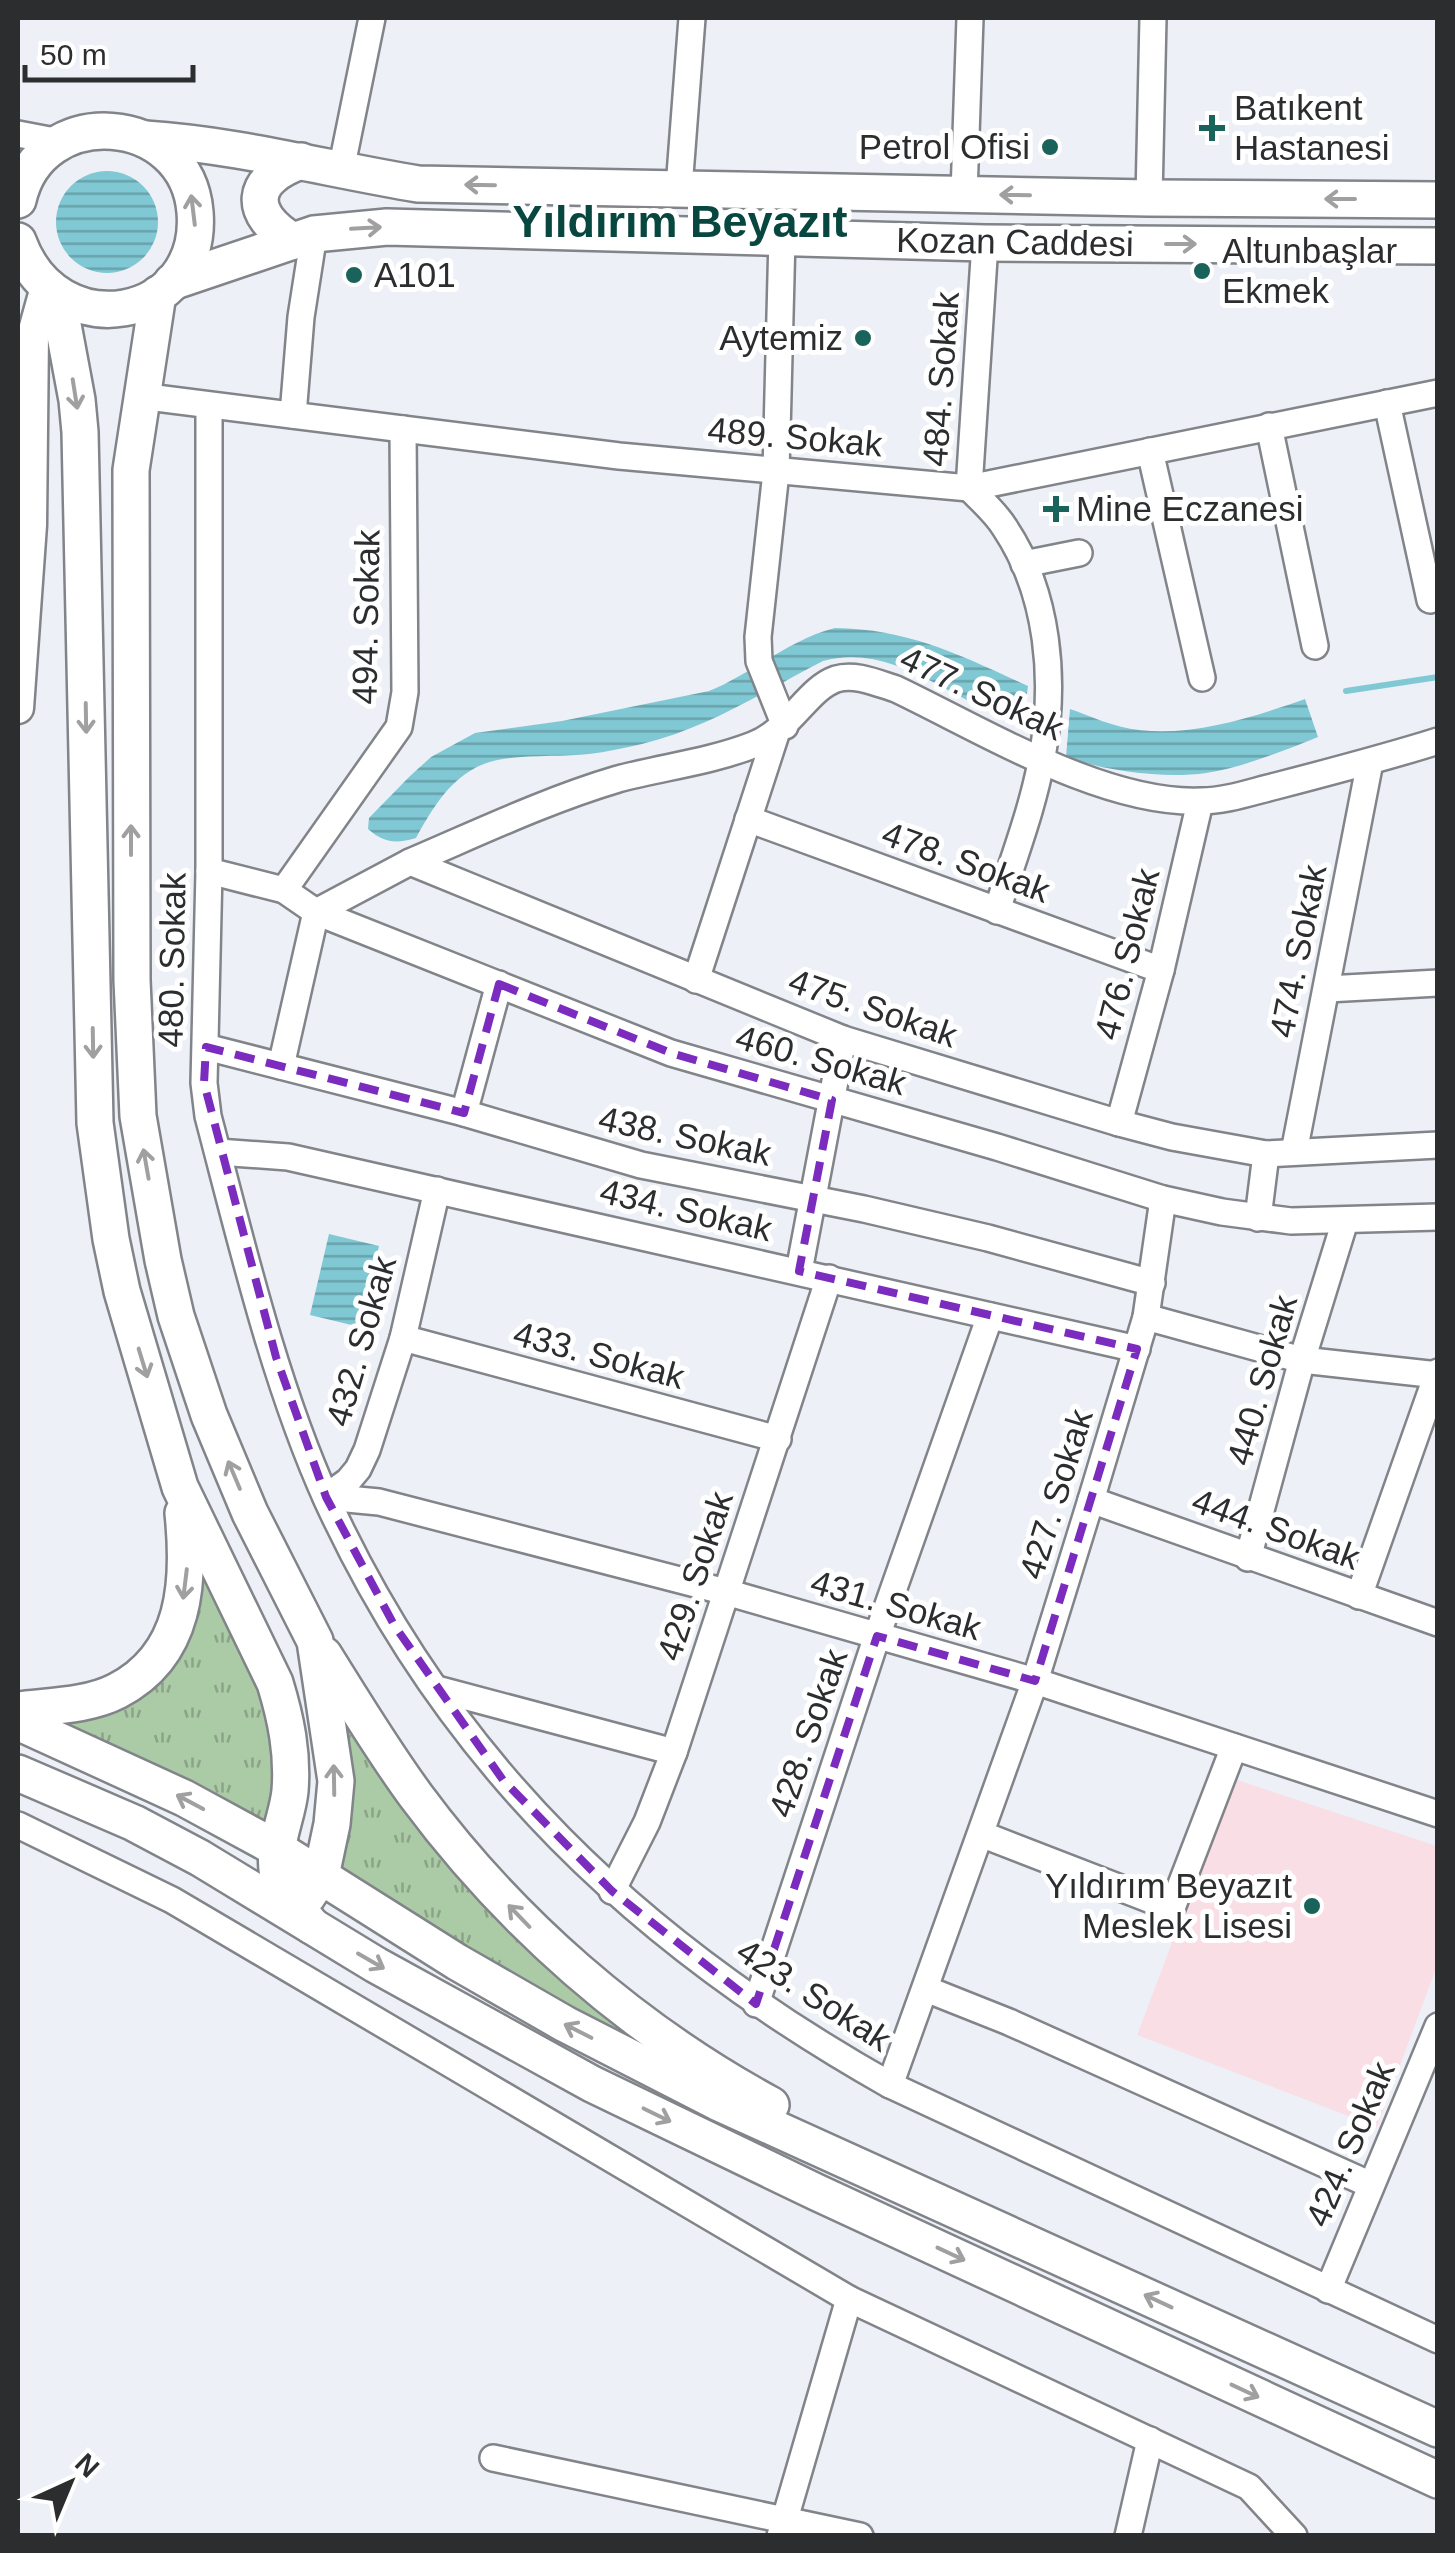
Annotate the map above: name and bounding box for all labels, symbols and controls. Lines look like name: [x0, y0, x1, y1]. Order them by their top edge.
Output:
scale bar: [25, 20, 192, 82]
text: 50 m: [40, 38, 107, 71]
place label: Batıkent Hastanesi: [1234, 88, 1390, 167]
marker: Batıkent Hastanesi: [1199, 115, 1225, 141]
place label: Petrol Ofisi: [859, 127, 1030, 166]
marker: Petrol Ofisi: [1039, 136, 1061, 158]
one-way arrow: [465, 176, 498, 194]
one-way arrow: [1000, 186, 1032, 205]
one-way arrow: [1325, 190, 1358, 208]
one-way arrow: [183, 194, 202, 227]
district label: Yıldırım Beyazıt: [512, 196, 848, 247]
one-way arrow: [350, 219, 382, 238]
street label: Kozan Caddesi: [896, 220, 1134, 263]
place label: Altunbaşlar Ekmek: [1222, 231, 1397, 310]
one-way arrow: [1164, 234, 1196, 254]
place label: A101: [374, 255, 456, 294]
marker: Altunbaşlar Ekmek: [1191, 260, 1213, 282]
marker: A101: [343, 264, 365, 286]
street label: 484. Sokak: [915, 290, 966, 468]
place label: Aytemiz: [719, 318, 843, 357]
marker: Aytemiz: [852, 327, 874, 349]
one-way arrow: [67, 377, 85, 409]
street label: 489. Sokak: [706, 409, 884, 464]
place label: Mine Eczanesi: [1076, 489, 1304, 528]
marker: Mine Eczanesi: [1045, 498, 1067, 520]
street label: 494. Sokak: [344, 529, 387, 705]
street label: 477. Sokak: [895, 638, 1070, 747]
one-way arrow: [76, 702, 95, 734]
street label: 478. Sokak: [877, 813, 1056, 910]
one-way arrow: [122, 824, 140, 856]
street label: 474. Sokak: [1262, 861, 1333, 1041]
street label: 476. Sokak: [1086, 864, 1167, 1044]
street label: 480. Sokak: [150, 872, 193, 1048]
street label: 475. Sokak: [784, 961, 963, 1055]
street label: 460. Sokak: [732, 1017, 911, 1103]
one-way arrow: [84, 1027, 103, 1059]
street label: 438. Sokak: [595, 1098, 775, 1173]
one-way arrow: [136, 1148, 155, 1180]
street label: 434. Sokak: [596, 1171, 776, 1248]
street label: 432. Sokak: [318, 1251, 404, 1430]
street label: 440. Sokak: [1219, 1290, 1305, 1469]
street label: 433. Sokak: [510, 1313, 689, 1396]
one-way arrow: [135, 1347, 153, 1378]
street label: 427. Sokak: [1011, 1404, 1100, 1583]
one-way arrow: [224, 1460, 242, 1491]
street label: 444. Sokak: [1187, 1480, 1366, 1577]
street label: 429. Sokak: [649, 1486, 740, 1665]
street label: 431. Sokak: [807, 1562, 986, 1648]
one-way arrow: [176, 1567, 194, 1600]
street label: 428. Sokak: [761, 1643, 855, 1822]
one-way arrow: [325, 1764, 344, 1797]
one-way arrow: [176, 1791, 206, 1811]
place label: Yıldırım Beyazıt Meslek Lisesi: [1045, 1866, 1292, 1945]
marker: Yıldırım Beyazıt Meslek Lisesi: [1301, 1895, 1323, 1917]
one-way arrow: [507, 1905, 531, 1929]
street label: 423. Sokak: [730, 1931, 899, 2059]
one-way arrow: [356, 1951, 385, 1971]
one-way arrow: [564, 2021, 593, 2040]
street label: 424. Sokak: [1297, 2055, 1402, 2232]
one-way arrow: [641, 2107, 671, 2126]
one-way arrow: [935, 2246, 965, 2264]
one-way arrow: [1144, 2290, 1174, 2309]
one-way arrow: [1230, 2382, 1260, 2401]
north arrow: [20, 2433, 120, 2533]
text: N: [69, 2447, 105, 2484]

